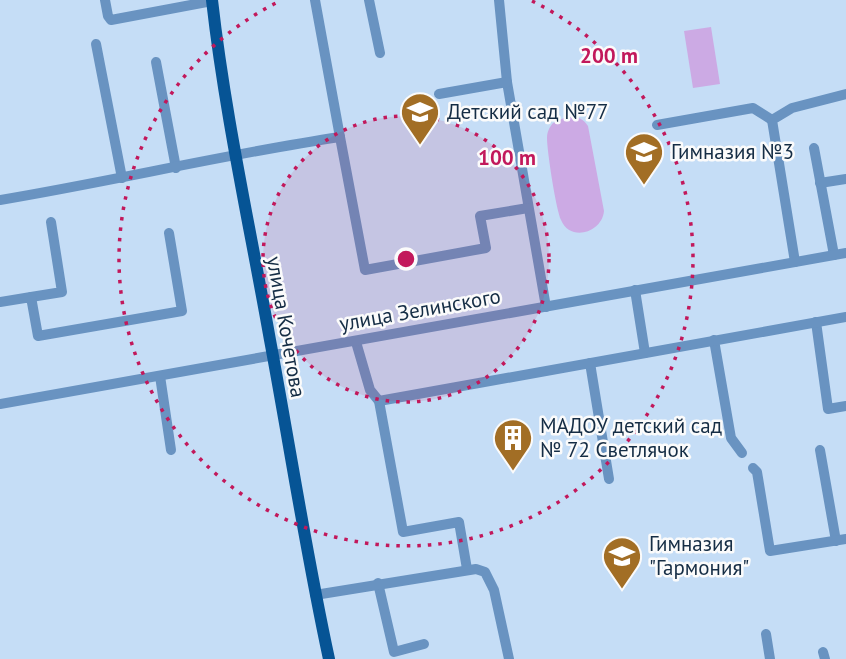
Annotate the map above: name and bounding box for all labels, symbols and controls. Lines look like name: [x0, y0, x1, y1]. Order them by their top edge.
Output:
text: 200 m: [580, 42, 638, 69]
school or university icon: Детский сад №77: [399, 91, 441, 146]
place label: Детский сад №77: [447, 98, 609, 125]
school or university icon: Гимназия №3: [623, 131, 665, 186]
place label: Гимназия №3: [671, 138, 794, 165]
text: 100 m: [478, 144, 536, 171]
centre of rings: [394, 247, 418, 271]
street label: улица Кочетова: [261, 254, 312, 400]
street label: улица Зелинского: [337, 282, 503, 337]
place label: МАДОУ детский сад № 72 Светлячок: [540, 412, 722, 463]
building icon: МАДОУ детский сад № 72 Светлячок: [492, 417, 534, 472]
place label: Гимназия "Гармония": [649, 530, 749, 581]
school or university icon: Гимназия "Гармония": [601, 535, 643, 590]

